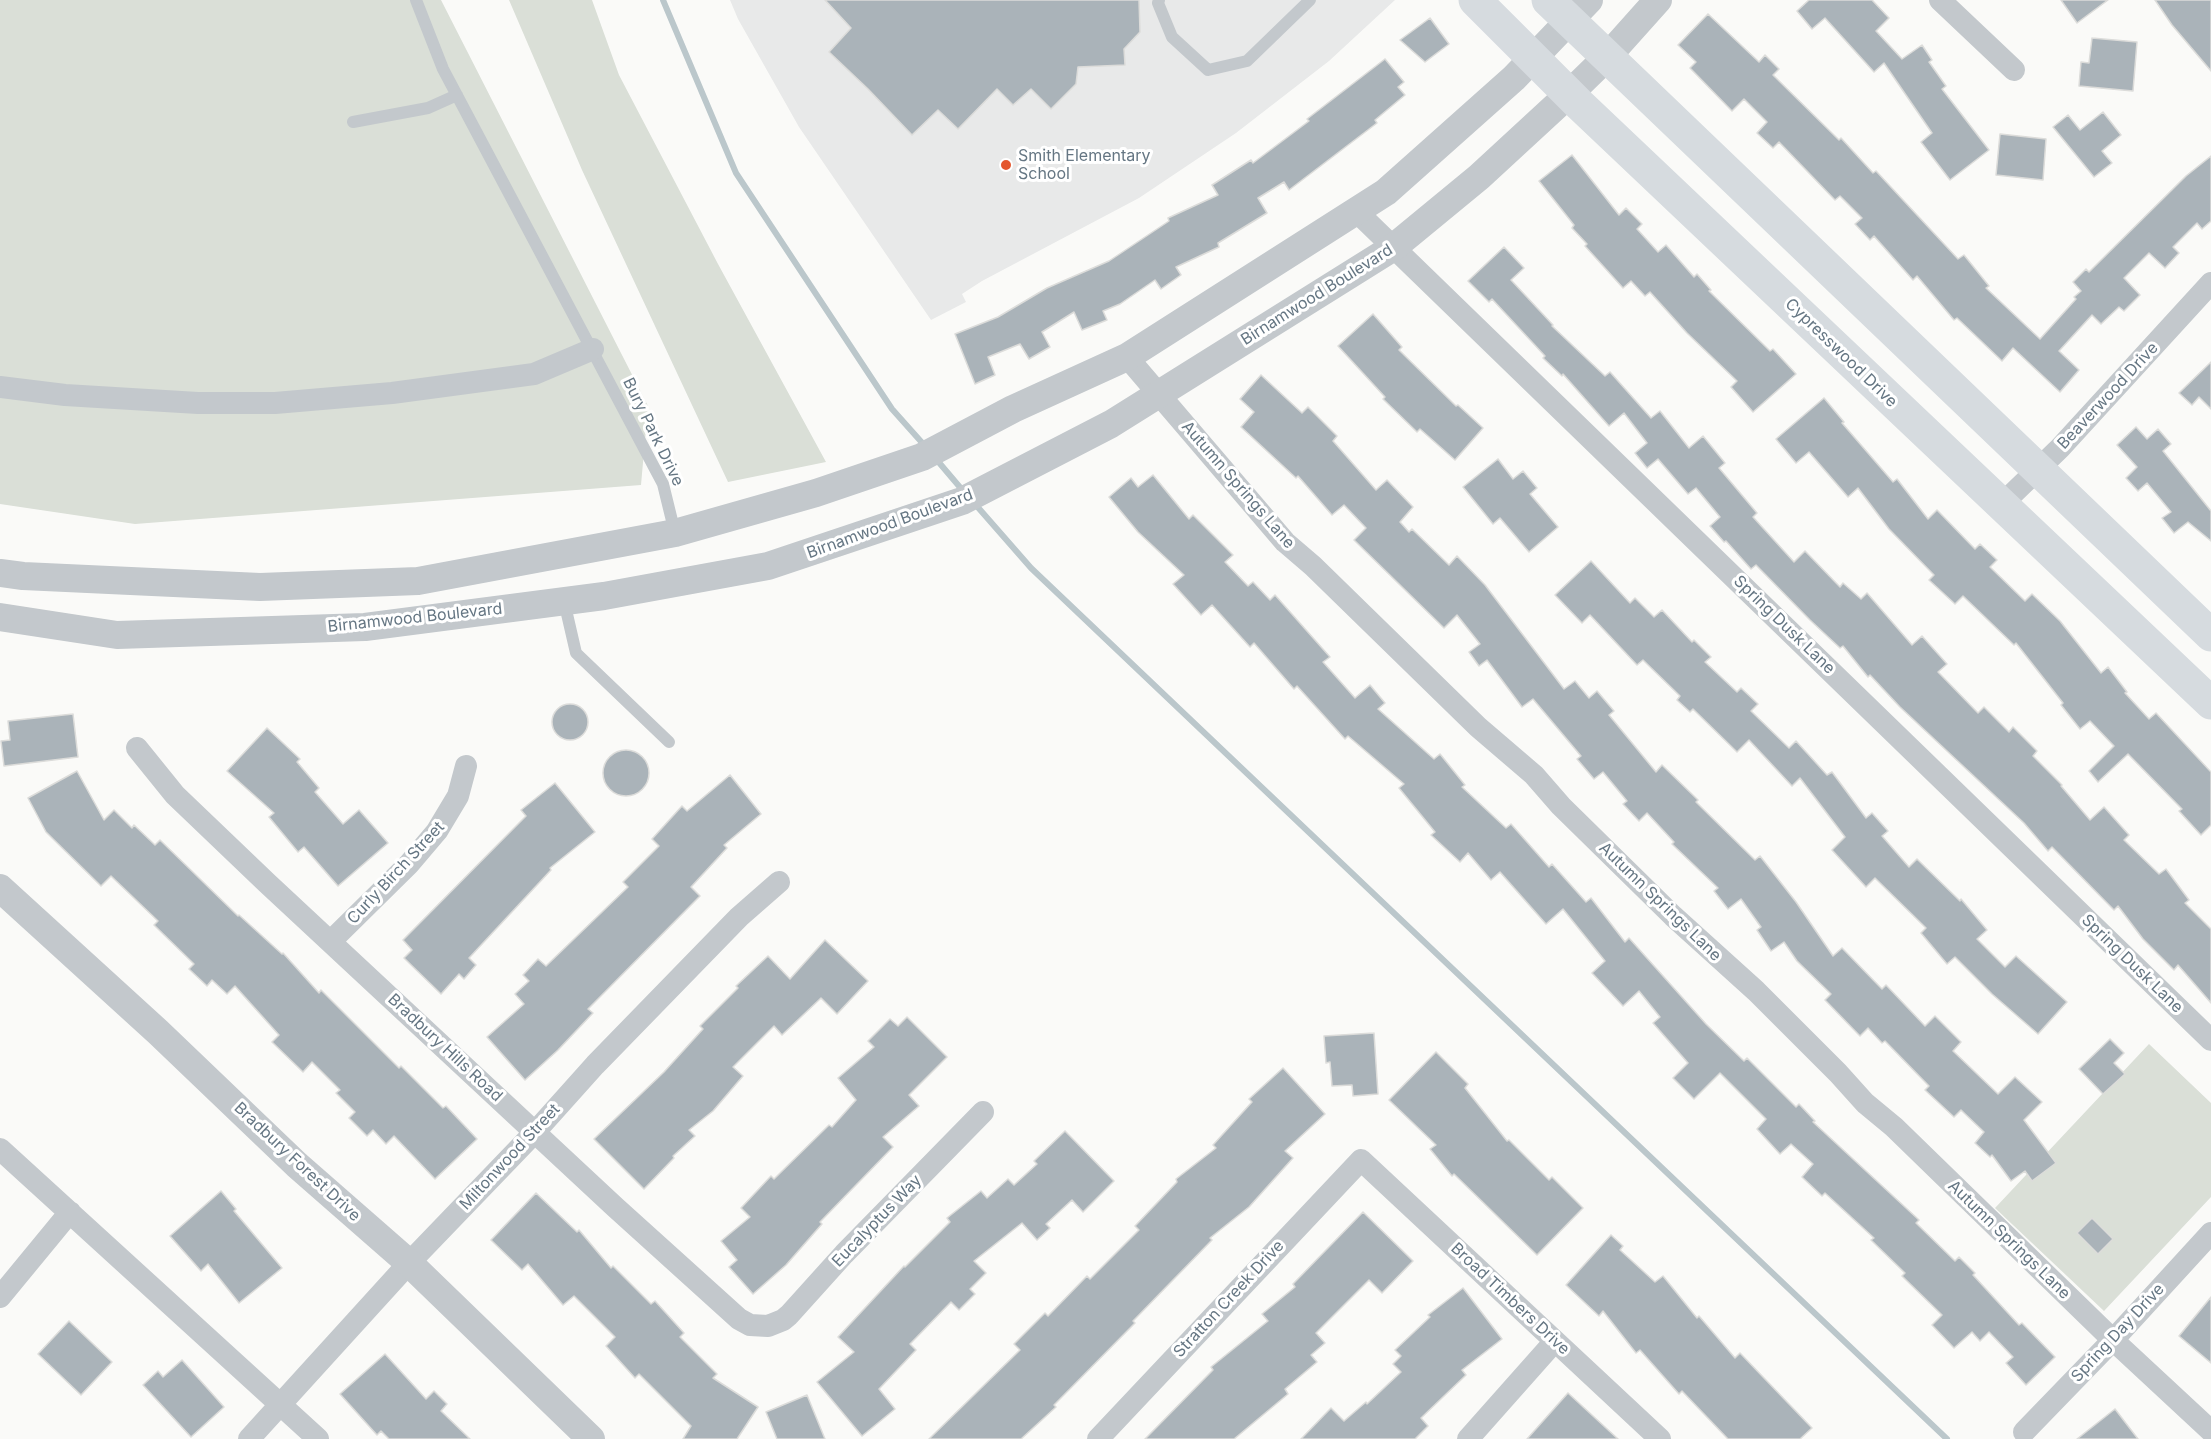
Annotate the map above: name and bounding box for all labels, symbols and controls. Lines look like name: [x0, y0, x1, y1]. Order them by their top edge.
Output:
place label: Smith Elementary School: [1018, 146, 1151, 184]
marker: Smith Elementary School: [999, 158, 1013, 172]
street label: Birnamwood Boulevard: [1238, 240, 1396, 350]
street label: Cypresswood Drive: [1781, 295, 1901, 411]
street label: Beaverwood Drive: [2054, 339, 2162, 453]
street label: Bury Park Drive: [618, 375, 688, 489]
street label: Autumn Springs Lane: [1177, 417, 1299, 553]
street label: Birnamwood Boulevard: [804, 485, 976, 563]
street label: Spring Dusk Lane: [1729, 572, 1839, 678]
street label: Birnamwood Boulevard: [327, 599, 503, 637]
street label: Curly Birch Street: [344, 818, 448, 928]
street label: Autumn Springs Lane: [1595, 839, 1725, 965]
street label: Spring Dusk Lane: [2077, 911, 2187, 1017]
street label: Bradbury Hills Road: [384, 990, 506, 1106]
street label: Bradbury Forest Drive: [230, 1098, 364, 1226]
street label: Miltonwood Street: [456, 1100, 564, 1214]
street label: Eucalyptus Way: [828, 1171, 926, 1271]
street label: Autumn Springs Lane: [1944, 1177, 2074, 1303]
street label: Stratton Creek Drive: [1170, 1236, 1288, 1362]
street label: Broad Timbers Drive: [1447, 1239, 1573, 1359]
street label: Spring Day Drive: [2068, 1280, 2168, 1386]

